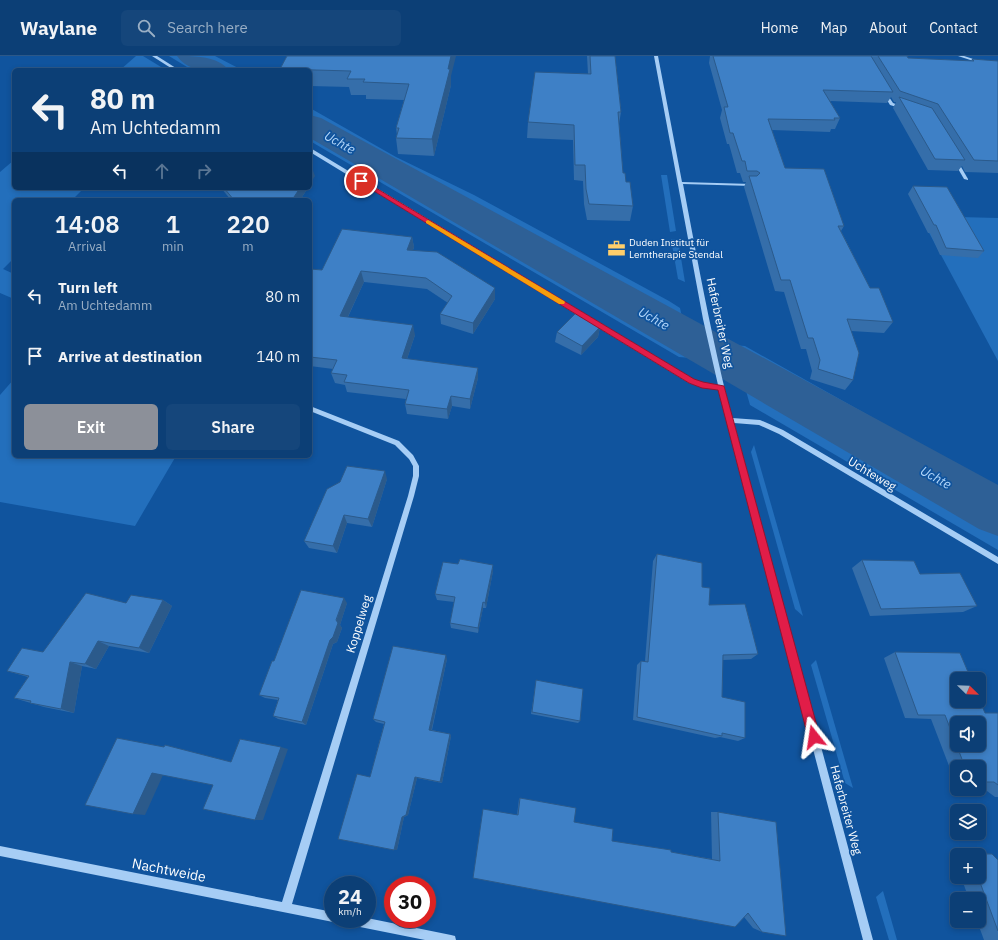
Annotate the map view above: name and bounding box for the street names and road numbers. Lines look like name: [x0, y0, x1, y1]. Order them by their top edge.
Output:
street label: Haferbreiter Weg: [704, 276, 738, 370]
street label: Uchteweg: [845, 453, 900, 494]
street label: Koppelweg: [343, 592, 375, 655]
street label: Haferbreiter Weg: [827, 763, 866, 857]
street label: Nachtweide: [130, 854, 208, 886]

